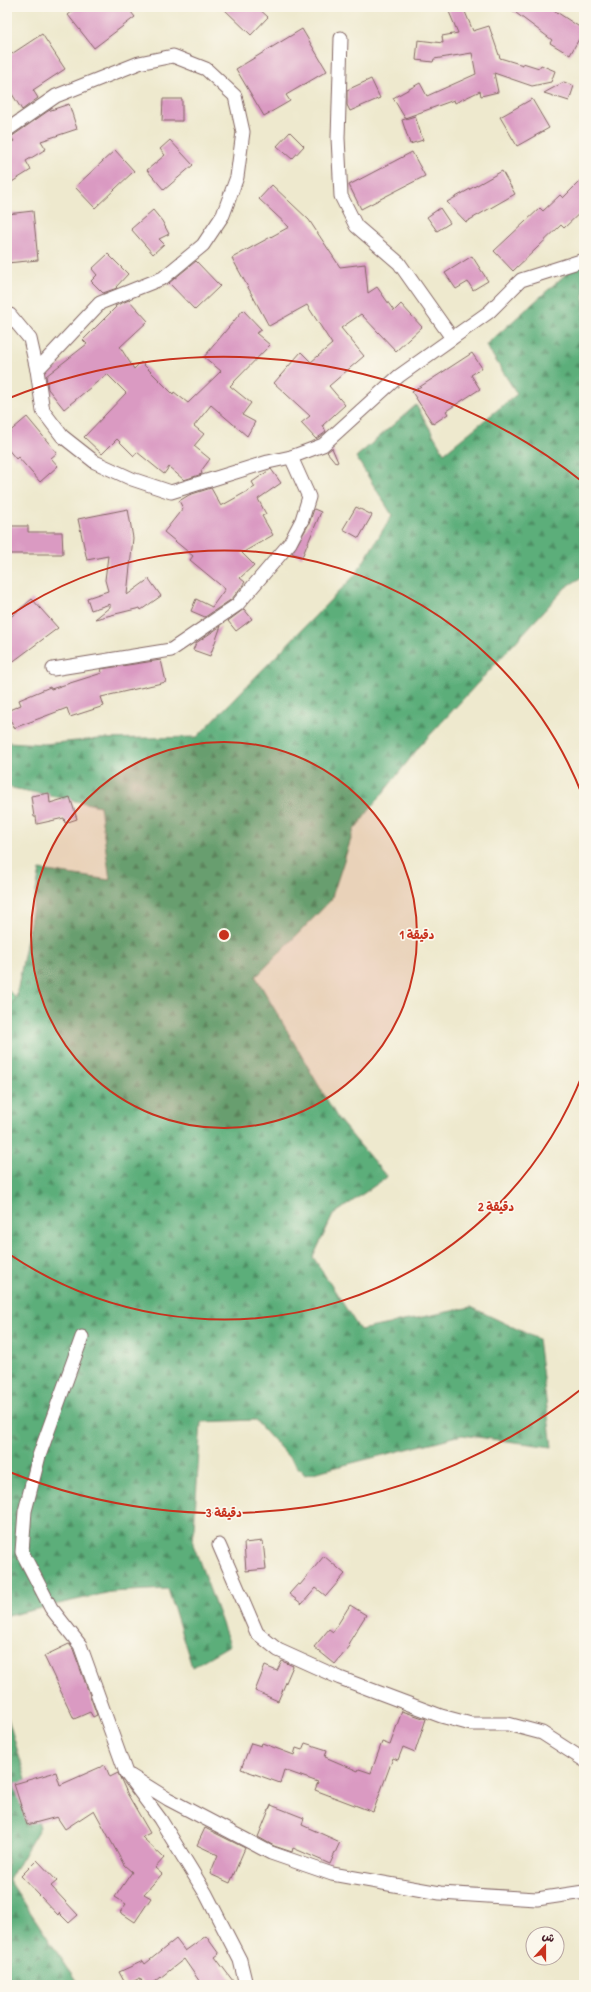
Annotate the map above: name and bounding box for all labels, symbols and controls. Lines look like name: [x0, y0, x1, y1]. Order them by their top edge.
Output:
text: 1 دقيقة: [400, 926, 435, 943]
centre of rings: [217, 928, 231, 942]
text: 2 دقيقة: [478, 1198, 514, 1215]
text: 3 دقيقة: [206, 1504, 242, 1521]
north arrow: [525, 1926, 565, 1966]
text: ش: [540, 1928, 557, 1945]

